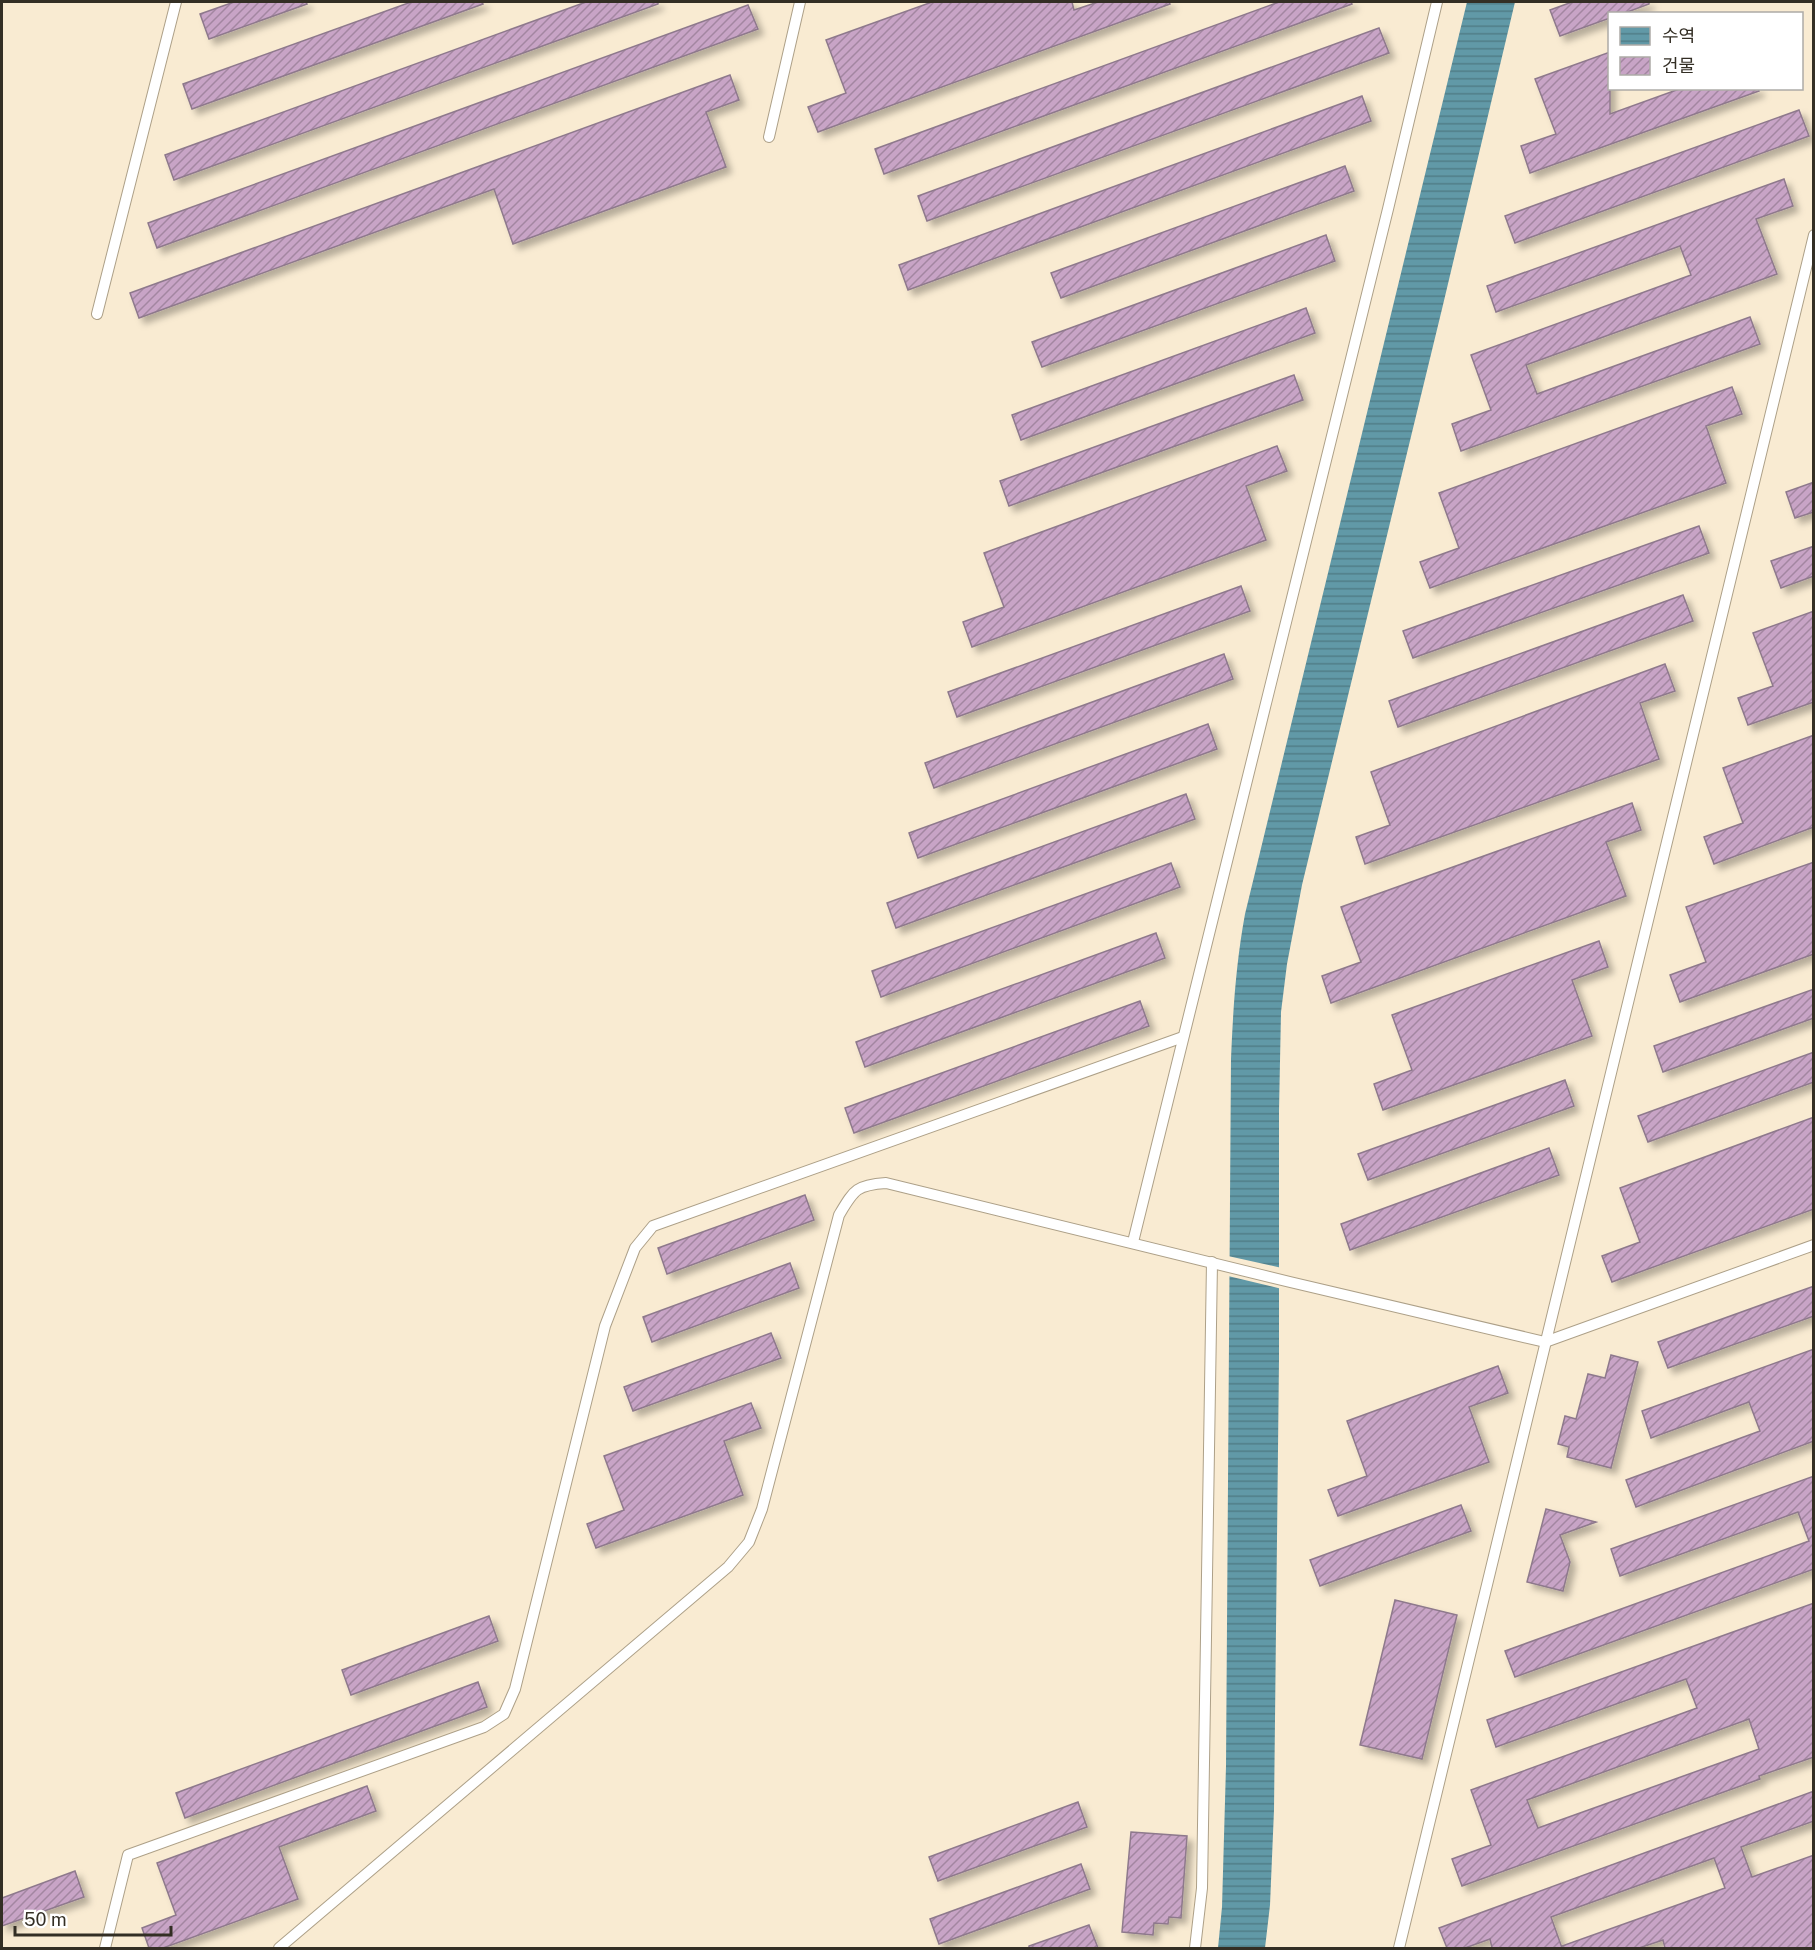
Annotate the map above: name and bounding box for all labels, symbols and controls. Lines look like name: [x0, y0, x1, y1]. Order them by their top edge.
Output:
legend: [1608, 12, 1803, 90]
text: 수역: [1662, 25, 1695, 46]
text: 건물: [1662, 55, 1695, 76]
scale bar: [15, 1899, 171, 1937]
text: 50 m: [24, 1909, 67, 1930]

